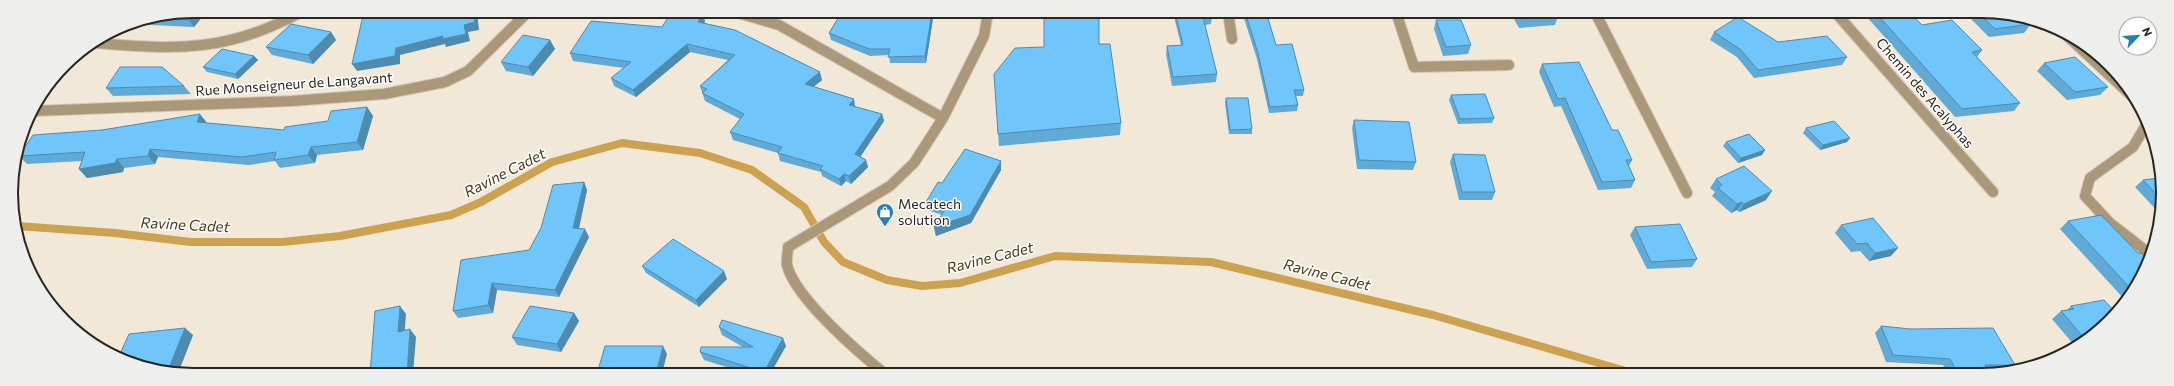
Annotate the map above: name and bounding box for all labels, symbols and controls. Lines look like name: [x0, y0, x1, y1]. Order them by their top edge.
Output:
north arrow: [2118, 16, 2158, 56]
text: N: [2140, 25, 2155, 38]
street label: Chemin des Acalyphas: [1873, 34, 1978, 151]
street label: Rue Monseigneur de Langavant: [195, 68, 393, 99]
water label: Ravine Cadet: [461, 143, 549, 200]
place label: Mecatech solution: [898, 195, 961, 228]
shop icon: Mecatech solution: [875, 202, 895, 227]
water label: Ravine Cadet: [140, 213, 231, 235]
water label: Ravine Cadet: [944, 237, 1036, 277]
water label: Ravine Cadet: [1282, 255, 1374, 294]

